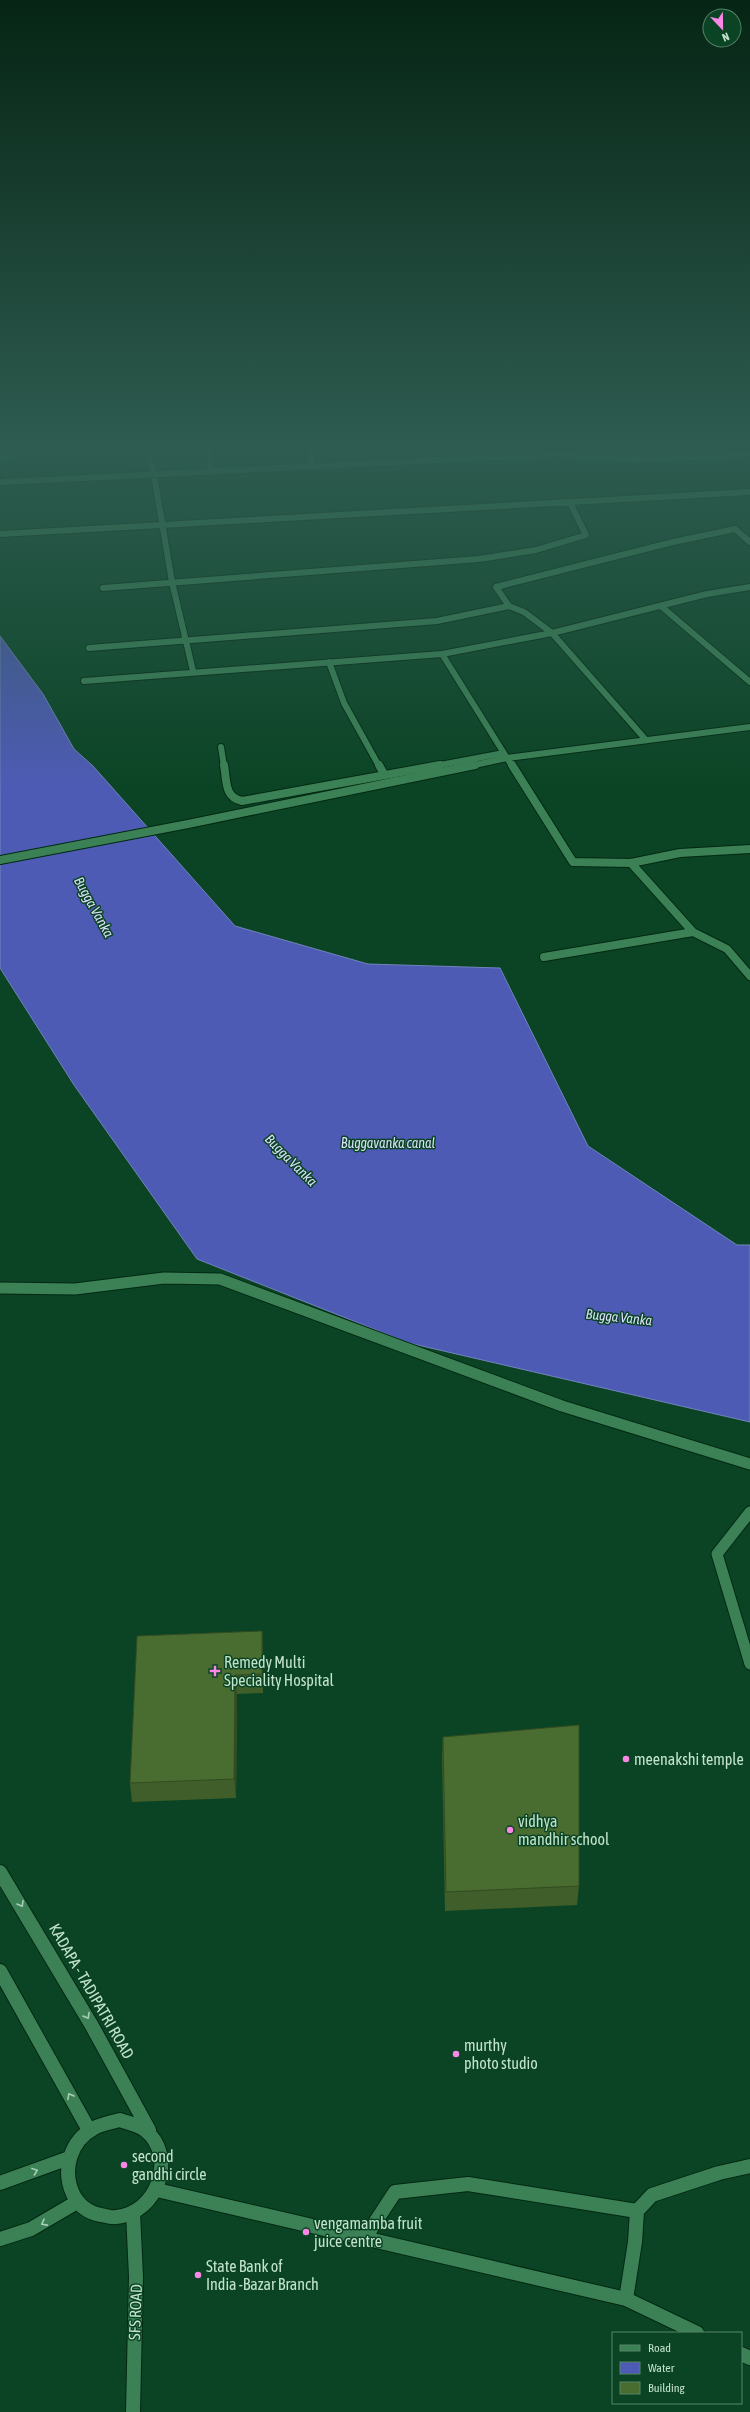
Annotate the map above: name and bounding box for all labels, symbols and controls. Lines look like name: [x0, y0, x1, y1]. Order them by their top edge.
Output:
north arrow: [702, 8, 742, 48]
text: N: [720, 30, 731, 44]
water label: Bugga Vanka: [71, 874, 117, 940]
water label: Bugga Vanka: [262, 1131, 321, 1190]
water label: Buggavanka canal: [341, 1135, 436, 1151]
water label: Bugga Vanka: [585, 1306, 653, 1328]
place label: Remedy Multi Speciality Hospital: [224, 1653, 335, 1690]
marker: Remedy Multi Speciality Hospital: [209, 1665, 221, 1677]
place label: meenakshi temple: [634, 1750, 744, 1769]
marker: meenakshi temple: [621, 1754, 631, 1764]
place label: vidhya mandhir school: [518, 1812, 610, 1848]
marker: vidhya mandhir school: [505, 1825, 515, 1835]
one-way arrow: [17, 1900, 24, 1907]
street label: KADAPA - TADIPATRI ROAD: [46, 1920, 138, 2062]
one-way arrow: [82, 2012, 90, 2019]
place label: murthy photo studio: [464, 2036, 538, 2073]
marker: murthy photo studio: [451, 2049, 461, 2059]
one-way arrow: [68, 2093, 75, 2100]
place label: second gandhi circle: [132, 2147, 207, 2184]
marker: second gandhi circle: [119, 2160, 129, 2170]
one-way arrow: [31, 2167, 38, 2175]
place label: vengamamba fruit juice centre: [313, 2214, 423, 2251]
one-way arrow: [41, 2218, 48, 2226]
marker: vengamamba fruit juice centre: [301, 2227, 311, 2237]
place label: State Bank of India -Bazar Branch: [206, 2257, 319, 2293]
marker: State Bank of India -Bazar Branch: [193, 2270, 203, 2280]
street label: SFS ROAD: [125, 2284, 145, 2340]
legend: [612, 2332, 742, 2404]
text: Road: [648, 2341, 671, 2355]
text: Water: [648, 2361, 675, 2375]
text: Building: [648, 2381, 686, 2395]

